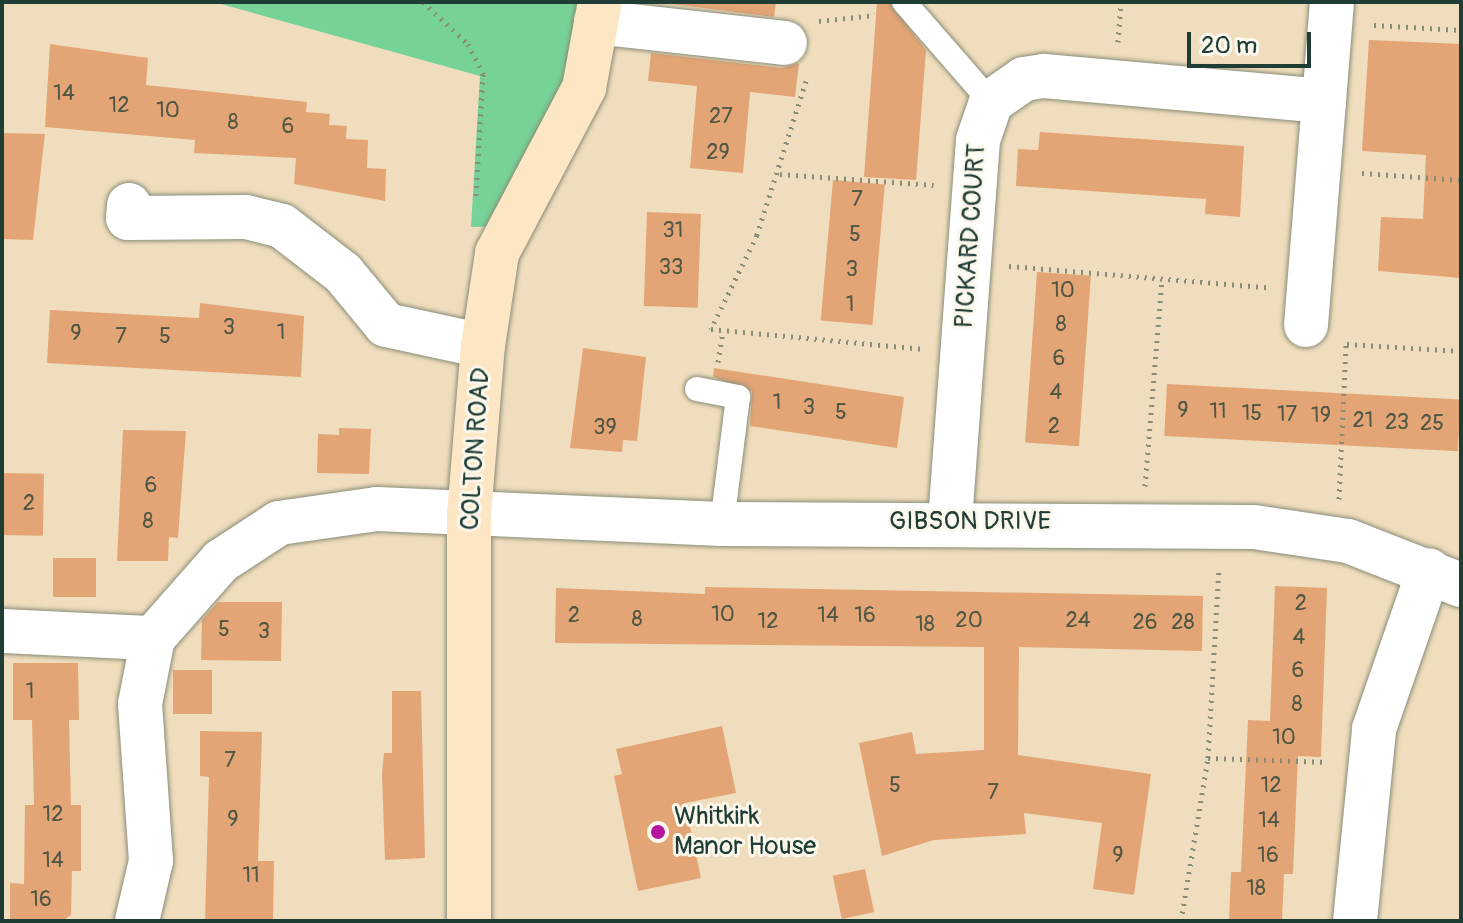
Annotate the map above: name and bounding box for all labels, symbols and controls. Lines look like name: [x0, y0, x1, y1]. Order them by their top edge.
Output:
scale bar: [1191, 16, 1315, 66]
text: 20 m: [1201, 31, 1257, 60]
house number: 14: [53, 81, 75, 107]
house number: 12: [109, 93, 129, 119]
house number: 10: [156, 98, 180, 124]
house number: 27: [709, 104, 733, 130]
house number: 8: [227, 110, 239, 136]
house number: 6: [282, 114, 294, 140]
house number: 29: [706, 140, 730, 166]
street label: PICKARD COURT: [949, 142, 993, 330]
house number: 7: [851, 187, 863, 213]
house number: 31: [663, 218, 683, 244]
house number: 5: [849, 222, 861, 248]
house number: 33: [659, 255, 683, 281]
house number: 3: [846, 257, 858, 283]
house number: 10: [1051, 278, 1075, 304]
house number: 1: [846, 292, 854, 318]
house number: 8: [1055, 312, 1067, 338]
house number: 3: [223, 315, 235, 341]
house number: 1: [277, 320, 285, 346]
house number: 9: [70, 321, 82, 347]
house number: 7: [115, 324, 127, 350]
house number: 5: [159, 324, 171, 350]
house number: 6: [1053, 346, 1065, 372]
street label: COLTON ROAD: [455, 367, 497, 531]
house number: 4: [1050, 380, 1062, 406]
house number: 1: [773, 390, 781, 416]
house number: 3: [803, 395, 815, 421]
house number: 9: [1177, 398, 1189, 424]
house number: 11: [1209, 399, 1227, 425]
house number: 5: [835, 400, 847, 426]
house number: 15: [1242, 401, 1262, 427]
house number: 17: [1277, 402, 1297, 428]
house number: 19: [1311, 403, 1331, 429]
house number: 21: [1353, 408, 1373, 434]
house number: 23: [1385, 410, 1409, 436]
house number: 25: [1420, 411, 1444, 437]
house number: 2: [1048, 414, 1060, 440]
house number: 39: [593, 415, 617, 441]
house number: 6: [145, 473, 157, 499]
house number: 2: [23, 491, 35, 517]
street label: GIBSON DRIVE: [889, 506, 1051, 538]
house number: 8: [142, 509, 154, 535]
house number: 2: [1295, 591, 1307, 617]
house number: 10: [711, 602, 735, 628]
house number: 2: [568, 603, 580, 629]
house number: 14: [817, 603, 839, 629]
house number: 16: [854, 603, 876, 629]
house number: 8: [631, 607, 643, 633]
house number: 20: [955, 608, 983, 634]
house number: 24: [1065, 608, 1091, 634]
house number: 12: [758, 609, 778, 635]
house number: 26: [1132, 610, 1158, 636]
house number: 28: [1171, 610, 1195, 636]
house number: 18: [915, 612, 935, 638]
house number: 5: [218, 617, 230, 643]
house number: 3: [258, 619, 270, 645]
house number: 4: [1293, 625, 1305, 651]
house number: 6: [1292, 658, 1304, 684]
house number: 1: [26, 679, 34, 705]
house number: 8: [1291, 692, 1303, 718]
house number: 10: [1272, 725, 1296, 751]
house number: 7: [224, 748, 236, 774]
house number: 5: [889, 773, 901, 799]
house number: 12: [1261, 773, 1281, 799]
house number: 7: [987, 780, 999, 806]
place label: Whitkirk Manor House: [674, 801, 816, 862]
house number: 12: [43, 802, 63, 828]
house number: 9: [227, 807, 239, 833]
house number: 14: [1258, 808, 1280, 834]
marker: Whitkirk Manor House: [649, 823, 667, 841]
house number: 9: [1112, 843, 1124, 869]
house number: 16: [1257, 843, 1279, 869]
house number: 14: [42, 848, 64, 874]
house number: 11: [242, 863, 260, 889]
house number: 18: [1246, 876, 1266, 902]
house number: 16: [30, 887, 52, 913]

